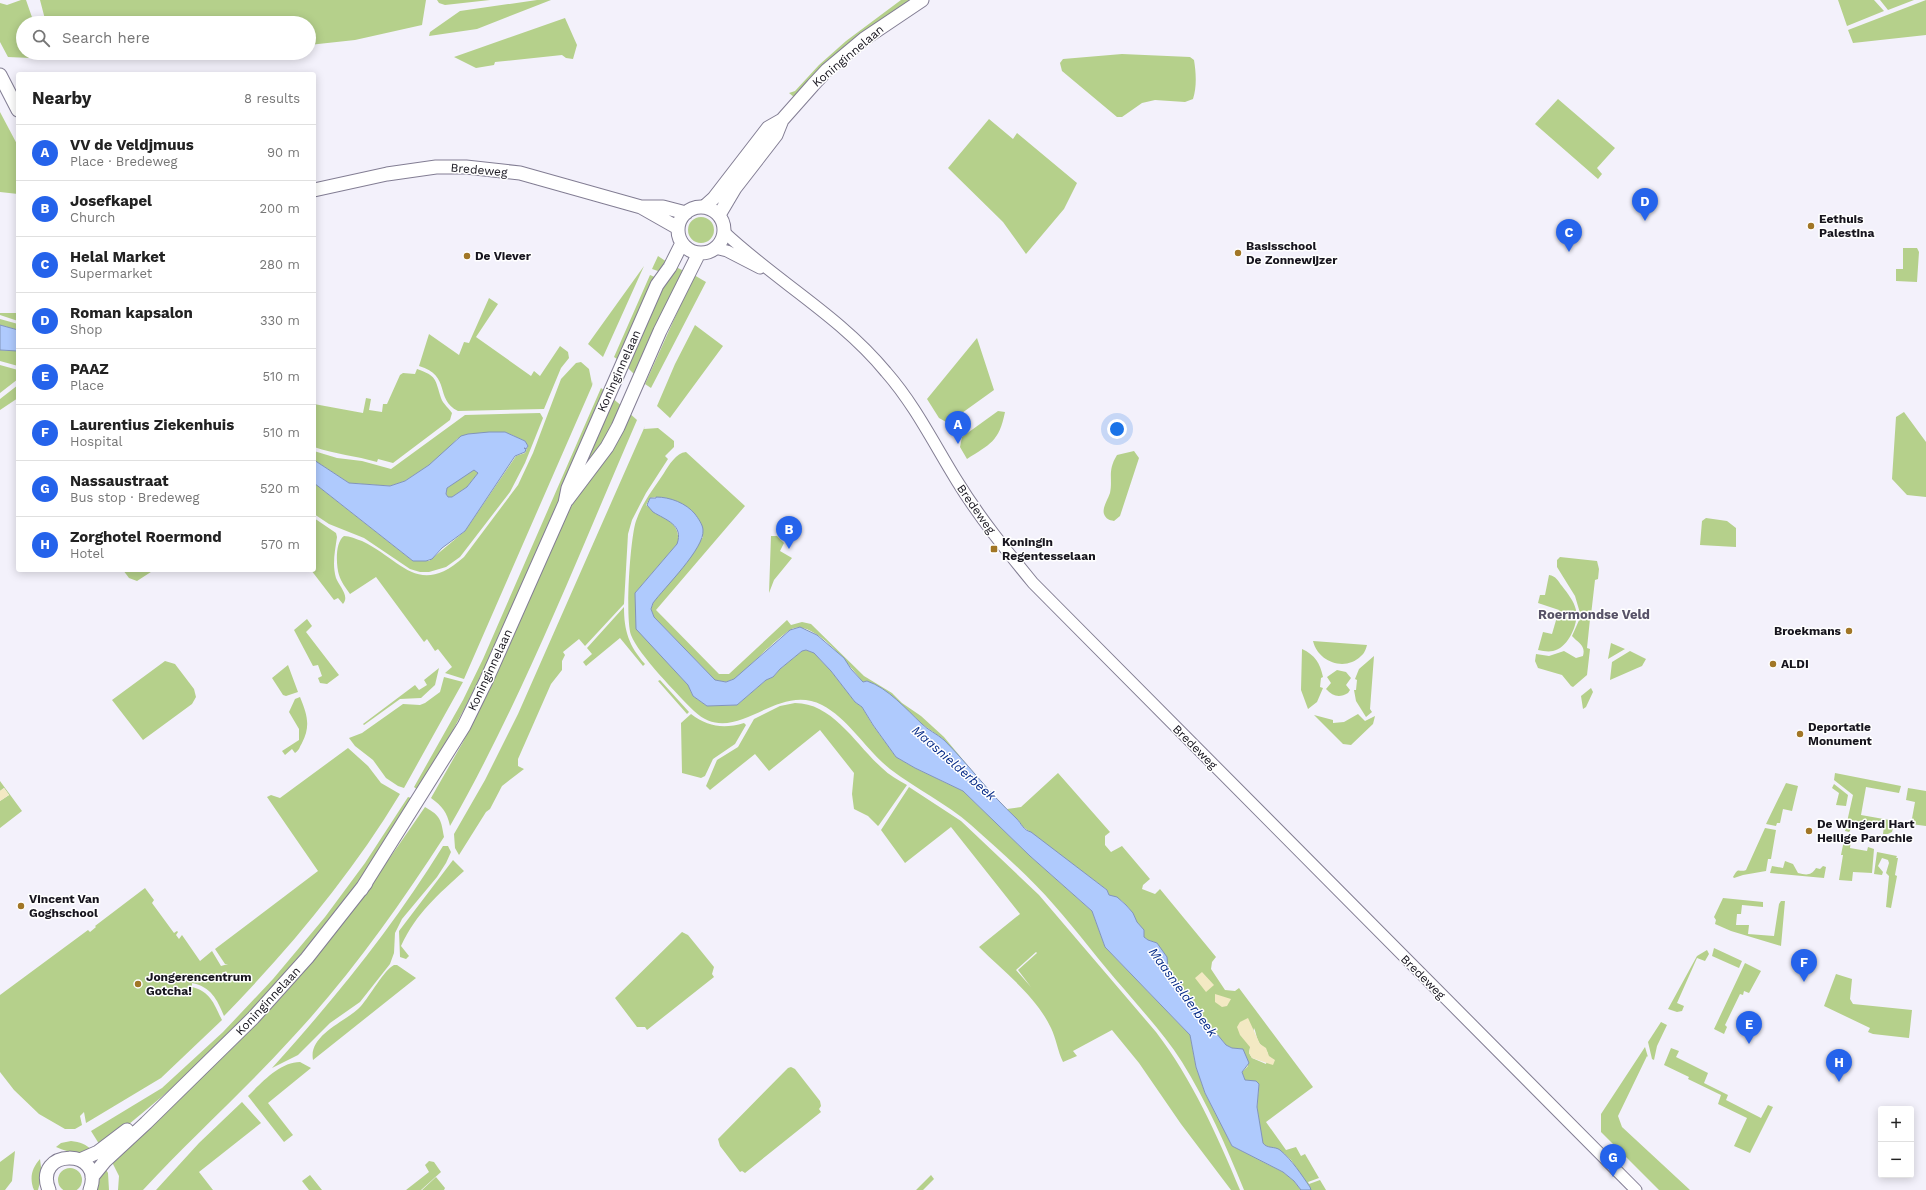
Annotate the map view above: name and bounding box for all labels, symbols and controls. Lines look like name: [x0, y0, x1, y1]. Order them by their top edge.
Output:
search box: [16, 16, 316, 60]
street label: Koninginnelaan: [810, 22, 886, 90]
icon: search: [30, 27, 52, 49]
text: Search here: [62, 29, 150, 47]
text: Nearby: [32, 88, 91, 108]
text: 8 results: [244, 91, 300, 106]
text: VV de Veldjmuus: [70, 136, 194, 154]
text: A: [41, 145, 49, 160]
text: 90 m: [267, 145, 300, 160]
text: Place · Bredeweg: [70, 154, 178, 169]
street label: Bredeweg: [450, 161, 509, 180]
pin: D: [1632, 188, 1658, 221]
text: Josefkapel: [70, 192, 152, 210]
text: B: [41, 201, 49, 216]
text: 200 m: [259, 201, 300, 216]
text: Church: [70, 210, 115, 225]
place label: Eethuis Palestina: [1819, 212, 1874, 240]
pin: C: [1556, 219, 1582, 252]
marker: Eethuis Palestina: [1806, 221, 1816, 231]
place label: Basisschool De Zonnewijzer: [1246, 239, 1338, 267]
text: Helal Market: [70, 248, 165, 266]
marker: Basisschool De Zonnewijzer: [1233, 248, 1243, 258]
place label: De Viever: [475, 249, 532, 263]
marker: De Viever: [462, 251, 472, 261]
text: C: [41, 257, 49, 272]
text: 280 m: [260, 257, 300, 272]
text: Supermarket: [70, 266, 152, 281]
text: Roman kapsalon: [70, 304, 193, 322]
text: D: [40, 313, 50, 328]
text: 330 m: [260, 313, 300, 328]
text: Shop: [70, 322, 102, 337]
street label: Koninginnelaan: [595, 328, 643, 414]
text: PAAZ: [70, 360, 109, 378]
text: E: [41, 369, 49, 384]
text: 510 m: [262, 369, 300, 384]
text: Place: [70, 378, 104, 393]
pin: A: [945, 411, 971, 444]
text: Laurentius Ziekenhuis: [70, 416, 234, 434]
your location: [1107, 419, 1127, 439]
text: F: [41, 425, 49, 440]
text: 510 m: [262, 425, 300, 440]
text: Hospital: [70, 434, 122, 449]
text: Nassaustraat: [70, 472, 169, 490]
text: G: [40, 481, 50, 496]
text: 520 m: [260, 481, 300, 496]
street label: Bredeweg: [954, 482, 998, 537]
text: Bus stop · Bredeweg: [70, 490, 200, 505]
pin: B: [776, 516, 802, 549]
text: Zorghotel Roermond: [70, 528, 222, 546]
place label: Koningin Regentesselaan: [1002, 535, 1096, 563]
text: H: [40, 537, 50, 552]
text: 570 m: [260, 537, 300, 552]
marker: Koningin Regentesselaan: [989, 544, 999, 554]
text: Hotel: [70, 546, 104, 561]
district label: Roermondse Veld: [1538, 607, 1650, 622]
place label: Broekmans: [1774, 624, 1842, 638]
marker: Broekmans: [1844, 626, 1854, 636]
street label: Koninginnelaan: [465, 627, 515, 713]
place label: ALDI: [1781, 657, 1809, 671]
marker: ALDI: [1768, 659, 1778, 669]
place label: Deportatie Monument: [1808, 720, 1873, 748]
water label: Maasnielderbeek: [909, 722, 1000, 804]
street label: Bredeweg: [1170, 722, 1221, 773]
marker: Deportatie Monument: [1795, 729, 1805, 739]
place label: De Wingerd Hart Heilige Parochie: [1817, 817, 1915, 845]
marker: De Wingerd Hart Heilige Parochie: [1804, 826, 1814, 836]
place label: Vincent Van Goghschool: [29, 892, 99, 920]
marker: Vincent Van Goghschool: [16, 901, 26, 911]
water label: Maasnielderbeek: [1146, 945, 1221, 1040]
pin: F: [1791, 949, 1817, 982]
street label: Bredeweg: [1398, 952, 1449, 1003]
street label: Koninginnelaan: [233, 964, 303, 1038]
place label: Jongerencentrum Gotcha!: [146, 970, 251, 998]
marker: Jongerencentrum Gotcha!: [133, 979, 143, 989]
pin: E: [1736, 1011, 1762, 1044]
pin: H: [1826, 1049, 1852, 1082]
map controls: [1878, 1106, 1914, 1178]
button: +: [1878, 1106, 1914, 1142]
button: −: [1878, 1142, 1914, 1178]
pin: G: [1600, 1144, 1626, 1177]

